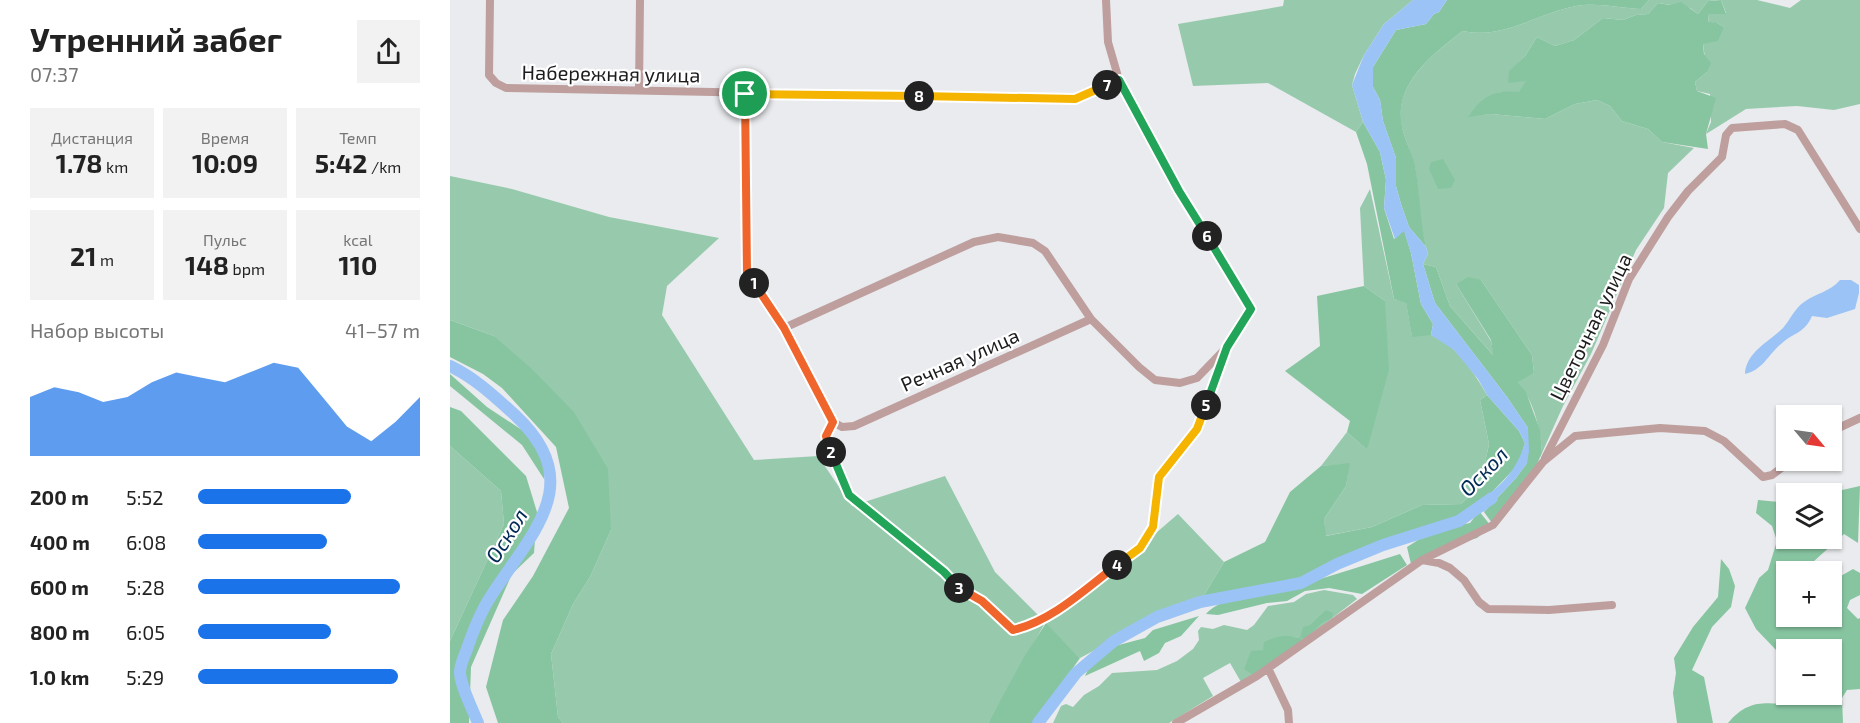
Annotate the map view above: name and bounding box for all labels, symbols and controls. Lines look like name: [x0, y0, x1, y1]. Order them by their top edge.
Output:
text: Утренний забег: [30, 19, 282, 59]
button: share: [357, 20, 420, 83]
street label: Набережная улица: [521, 59, 701, 88]
text: 07:37: [30, 62, 78, 86]
pin: [719, 68, 770, 119]
pin: 7: [1092, 70, 1122, 100]
text: 7: [1103, 75, 1111, 94]
icon: arrive: [728, 77, 761, 110]
pin: 8: [904, 81, 934, 111]
text: 8: [914, 86, 924, 105]
text: Дистанция: [51, 128, 133, 147]
text: Время: [201, 128, 249, 147]
text: Темп: [339, 128, 377, 147]
text: 1.78: [56, 147, 102, 178]
text: 10:09: [192, 147, 258, 178]
text: 5:42: [315, 147, 367, 178]
text: km: [102, 157, 128, 176]
text: /km: [367, 157, 401, 176]
pin: 6: [1192, 221, 1222, 251]
text: 6: [1202, 226, 1212, 245]
text: Пульс: [203, 230, 247, 249]
text: kcal: [343, 230, 373, 249]
text: 21: [70, 240, 96, 271]
text: 148: [185, 249, 229, 280]
text: 110: [339, 249, 377, 280]
street label: Цветочная улица: [1544, 249, 1637, 405]
text: m: [96, 250, 114, 269]
text: bpm: [229, 259, 265, 278]
pin: 1: [739, 268, 769, 298]
text: 1: [751, 273, 757, 292]
text: Набор высоты: [30, 318, 164, 342]
text: 41–57 m: [345, 318, 420, 342]
street label: Речная улица: [897, 322, 1023, 397]
pin: 5: [1191, 390, 1221, 420]
text: 5: [1202, 395, 1210, 414]
north arrow: [1776, 405, 1842, 471]
map controls: [1776, 405, 1842, 705]
pin: 2: [816, 437, 846, 467]
water label: Оскол: [1453, 441, 1512, 501]
text: 2: [826, 442, 836, 461]
button: layers: [1776, 483, 1842, 549]
text: 200 m: [30, 485, 89, 509]
text: 5:52: [126, 485, 163, 509]
water label: Оскол: [480, 504, 532, 567]
text: 400 m: [30, 530, 90, 554]
text: 6:08: [126, 530, 166, 554]
pin: 4: [1102, 550, 1132, 580]
text: 4: [1112, 555, 1122, 574]
button: +: [1776, 561, 1842, 627]
pin: 3: [944, 573, 974, 603]
text: 600 m: [30, 575, 89, 599]
text: 5:28: [126, 575, 165, 599]
text: 3: [954, 578, 964, 597]
text: 800 m: [30, 620, 90, 644]
text: 6:05: [126, 620, 165, 644]
button: −: [1776, 639, 1842, 705]
text: 1.0 km: [30, 665, 89, 689]
text: 5:29: [126, 665, 164, 689]

